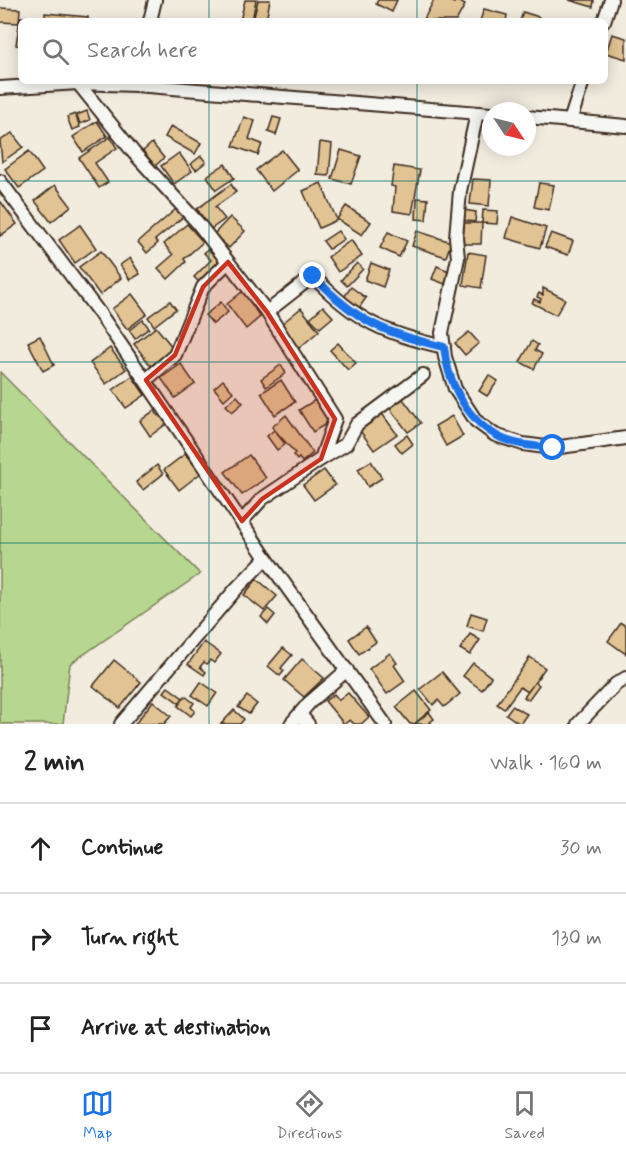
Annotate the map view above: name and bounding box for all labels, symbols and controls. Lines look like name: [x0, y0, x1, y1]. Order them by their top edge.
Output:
search box: [18, 18, 608, 84]
icon: search: [39, 35, 72, 68]
text: Search here: [87, 37, 198, 65]
north arrow: [482, 102, 536, 156]
route end: [299, 262, 325, 288]
route start: [539, 434, 565, 460]
text: 2 min: [24, 746, 85, 780]
text: Walk · 160 m: [490, 750, 602, 777]
icon: ahead: [24, 832, 57, 865]
text: Continue: [81, 834, 163, 862]
text: 30 m: [560, 835, 602, 862]
icon: right: [24, 922, 57, 955]
text: Turn right: [81, 924, 179, 952]
text: 130 m: [551, 925, 602, 952]
icon: arrive: [24, 1012, 57, 1045]
text: Arrive at destination: [81, 1014, 271, 1042]
tab: Map: [81, 1087, 114, 1144]
tab: Directions: [276, 1087, 342, 1144]
tab: Saved: [504, 1087, 545, 1144]

